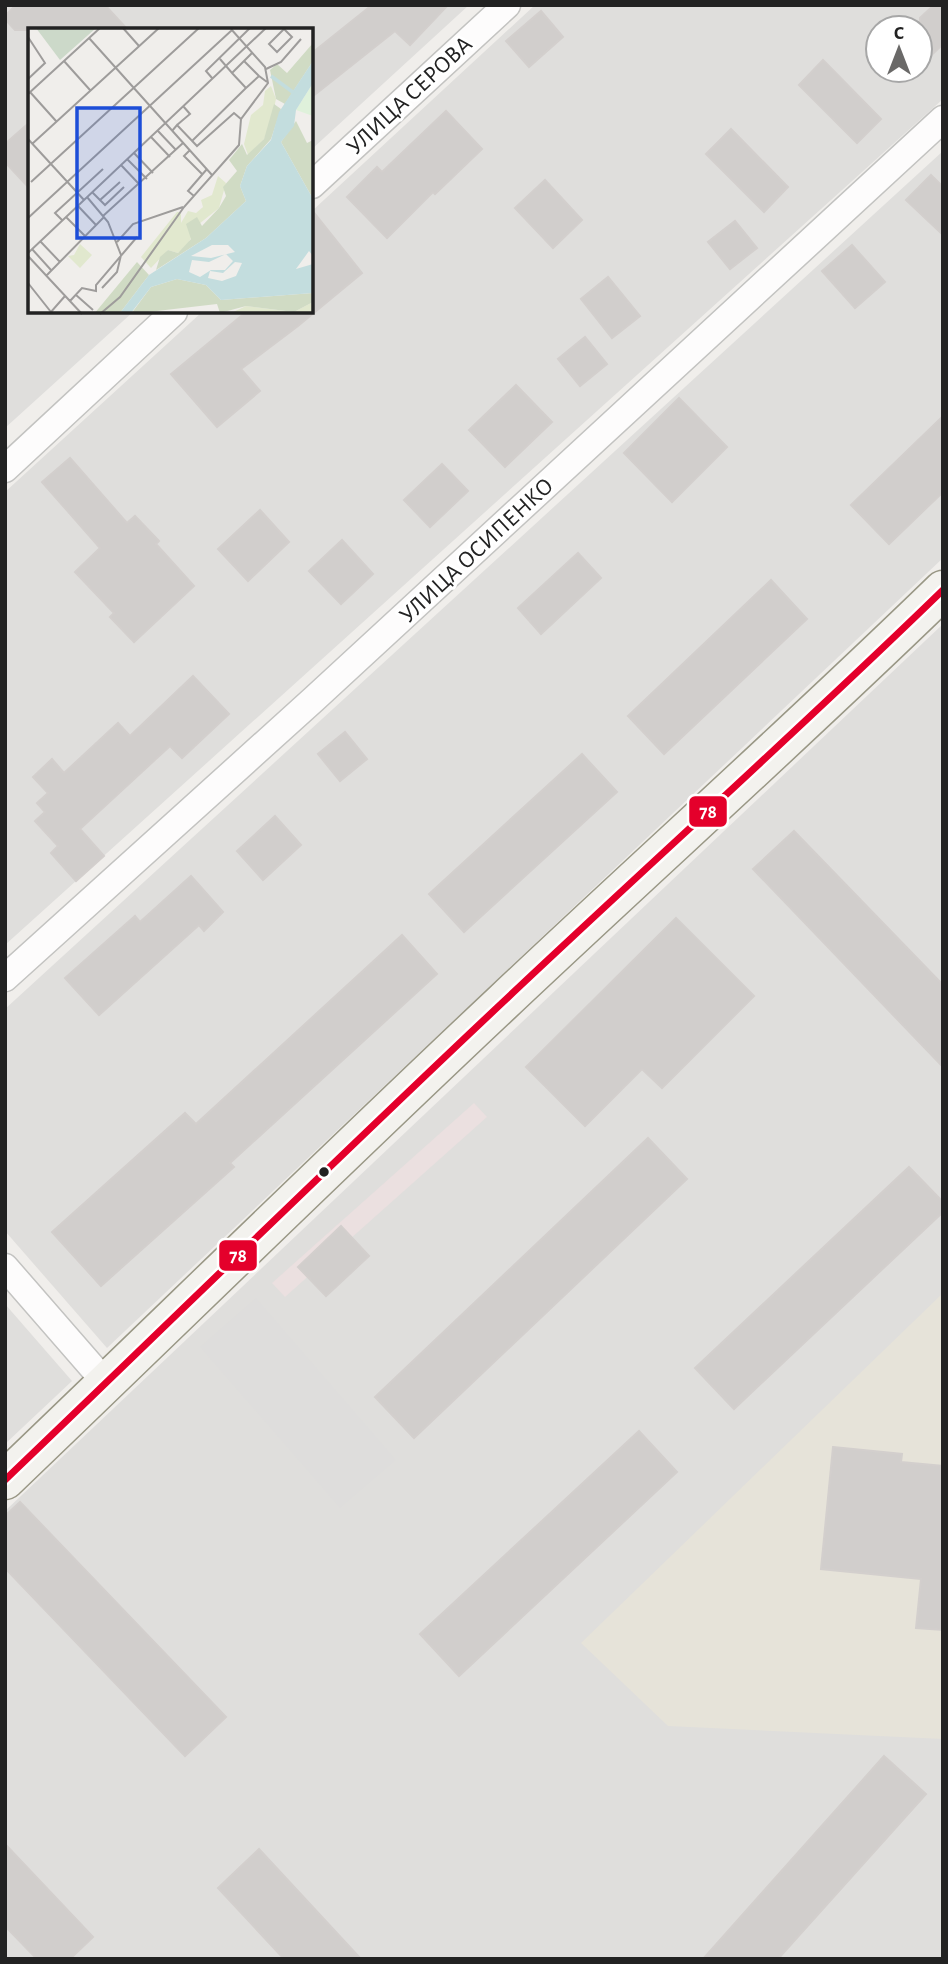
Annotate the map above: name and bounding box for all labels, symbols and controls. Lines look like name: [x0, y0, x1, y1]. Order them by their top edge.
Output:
north arrow: [864, 14, 934, 84]
text: С: [894, 24, 904, 43]
inset map: [28, 28, 313, 313]
street label: УЛИЦА СЕРОВА: [342, 32, 477, 160]
street label: УЛИЦА ОСИПЕНКО: [395, 474, 558, 628]
line badge: 78: [688, 795, 728, 828]
text: 78: [699, 803, 717, 822]
unlabelled marker: [317, 1165, 331, 1179]
line badge: 78: [218, 1239, 258, 1272]
text: 78: [229, 1247, 247, 1266]

